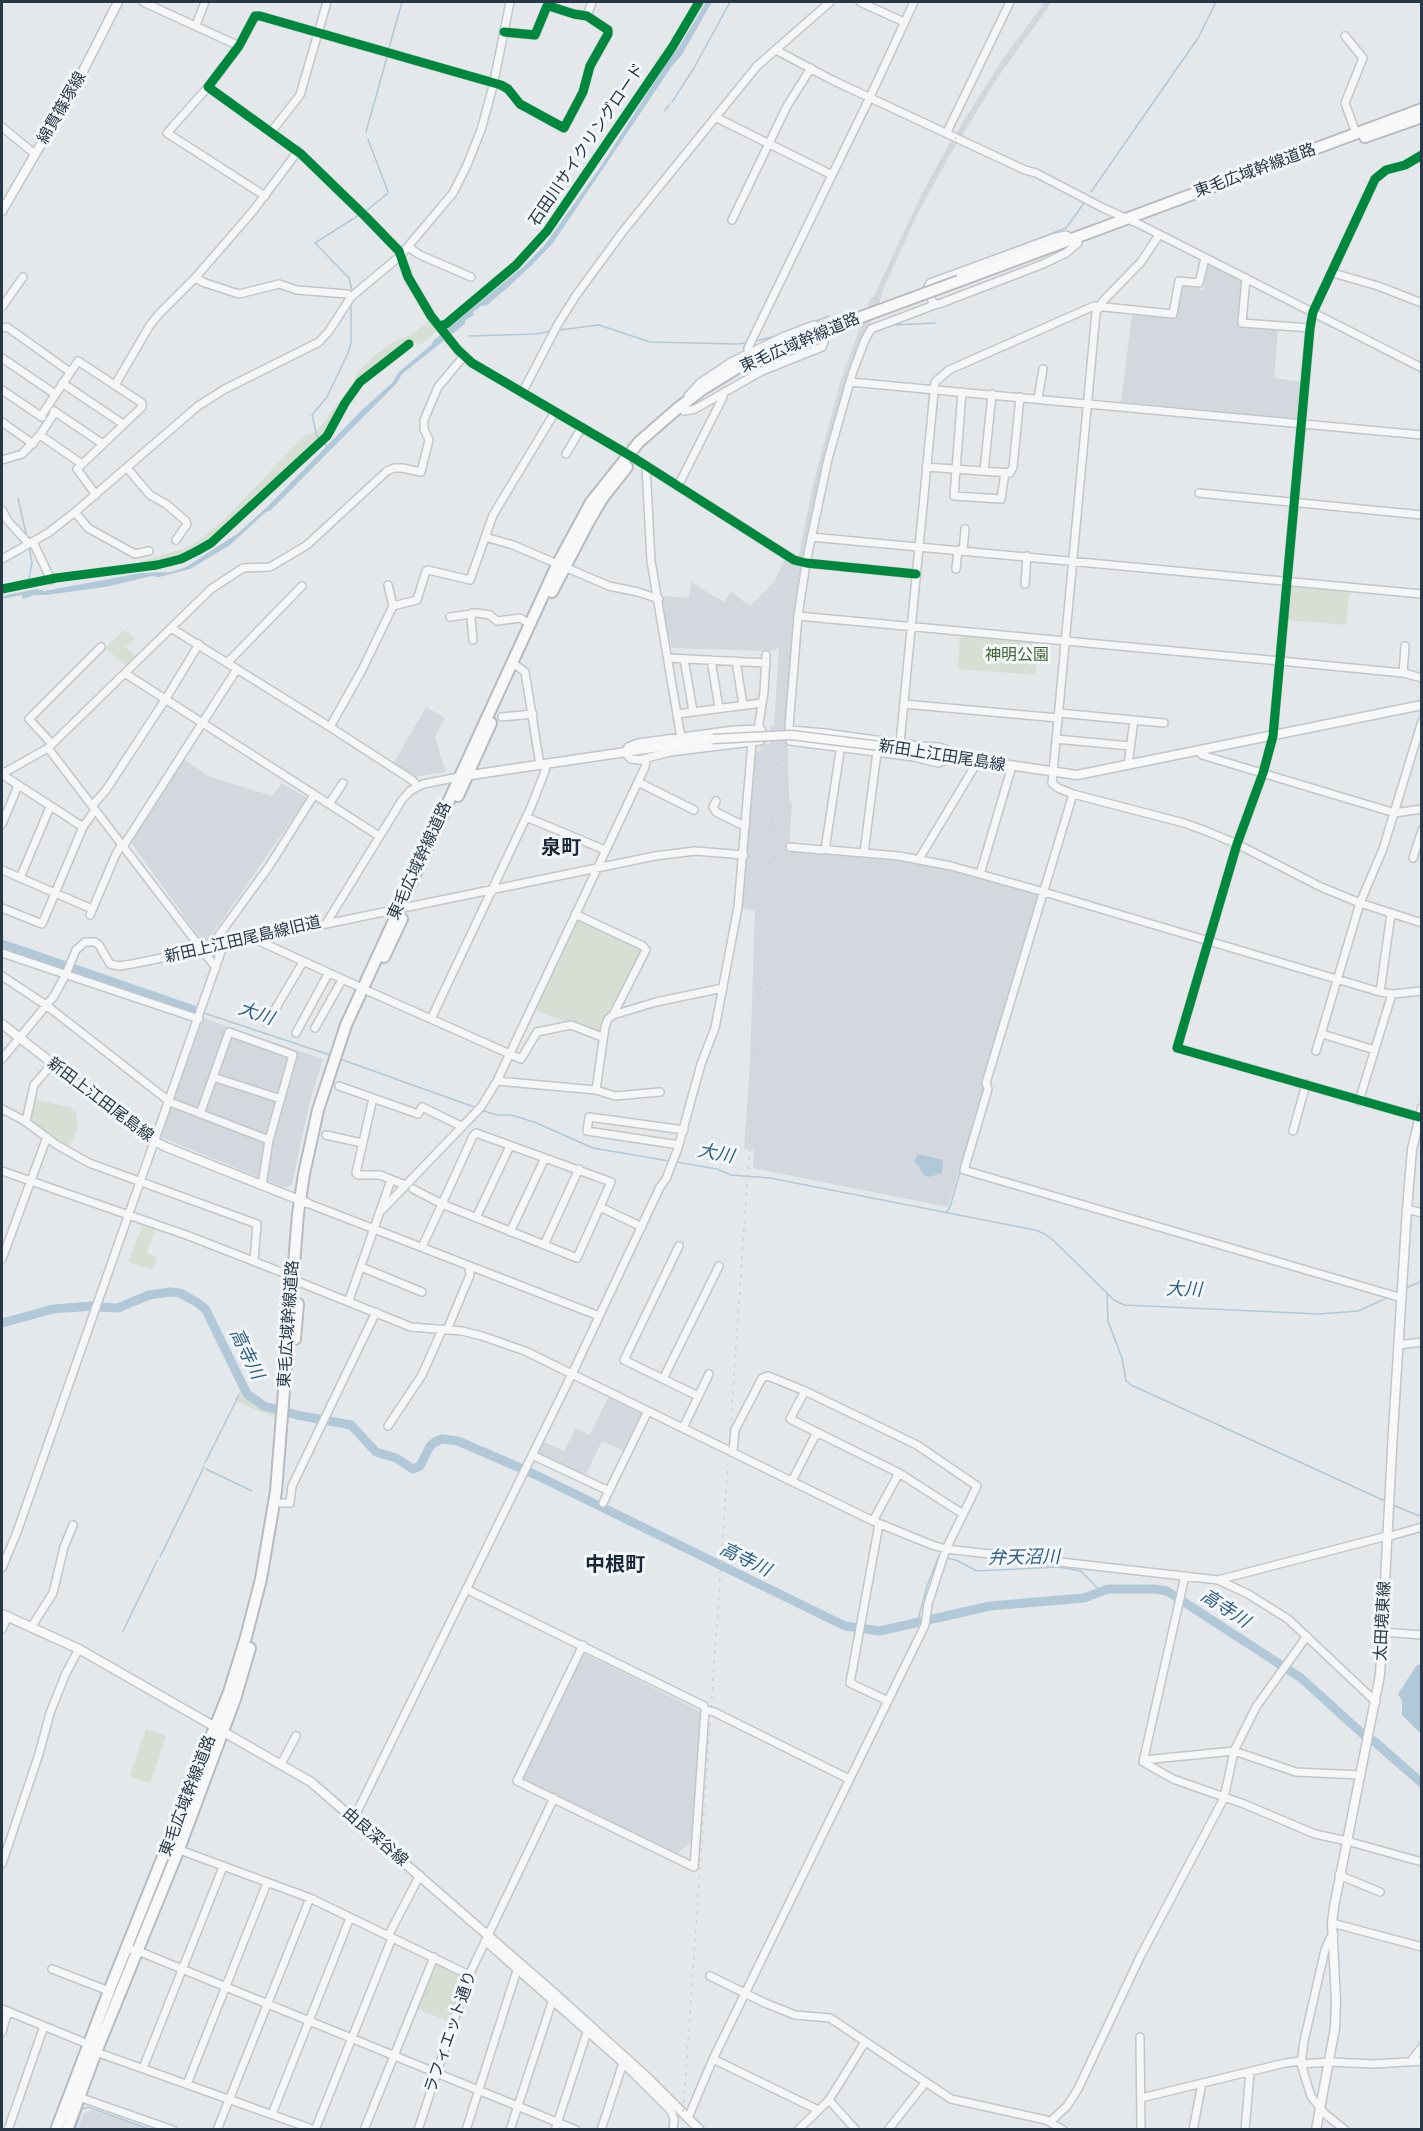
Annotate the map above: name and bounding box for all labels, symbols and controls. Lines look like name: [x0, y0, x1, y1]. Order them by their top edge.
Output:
street label: 石田川サイクリングロード: [525, 60, 649, 230]
street label: 綿貫篠塚線: [34, 69, 90, 147]
street label: 東毛広域幹線道路: [1192, 140, 1318, 202]
street label: 東毛広域幹線道路: [737, 309, 863, 377]
park label: 神明公園: [985, 646, 1049, 666]
street label: 新田上江田尾島線: [877, 737, 1007, 775]
street label: 東毛広域幹線道路: [384, 799, 456, 923]
district label: 泉町: [541, 836, 581, 860]
street label: 新田上江田尾島線旧道: [163, 913, 323, 967]
water label: 大川: [235, 998, 277, 1030]
street label: 新田上江田尾島線: [43, 1054, 157, 1146]
water label: 大川: [696, 1140, 736, 1168]
street label: 東毛広域幹線道路: [275, 1259, 303, 1389]
water label: 大川: [1166, 1279, 1202, 1301]
water label: 高寺川: [224, 1325, 268, 1383]
water label: 高寺川: [716, 1538, 774, 1582]
water label: 弁天沼川: [988, 1547, 1060, 1569]
district label: 中根町: [585, 1553, 645, 1577]
street label: 太田境東線: [1371, 1581, 1395, 1661]
water label: 高寺川: [1196, 1585, 1254, 1633]
street label: 東毛広域幹線道路: [156, 1733, 220, 1859]
street label: 由良深谷線: [339, 1804, 411, 1870]
street label: ラフィエット通り: [421, 1968, 481, 2096]

